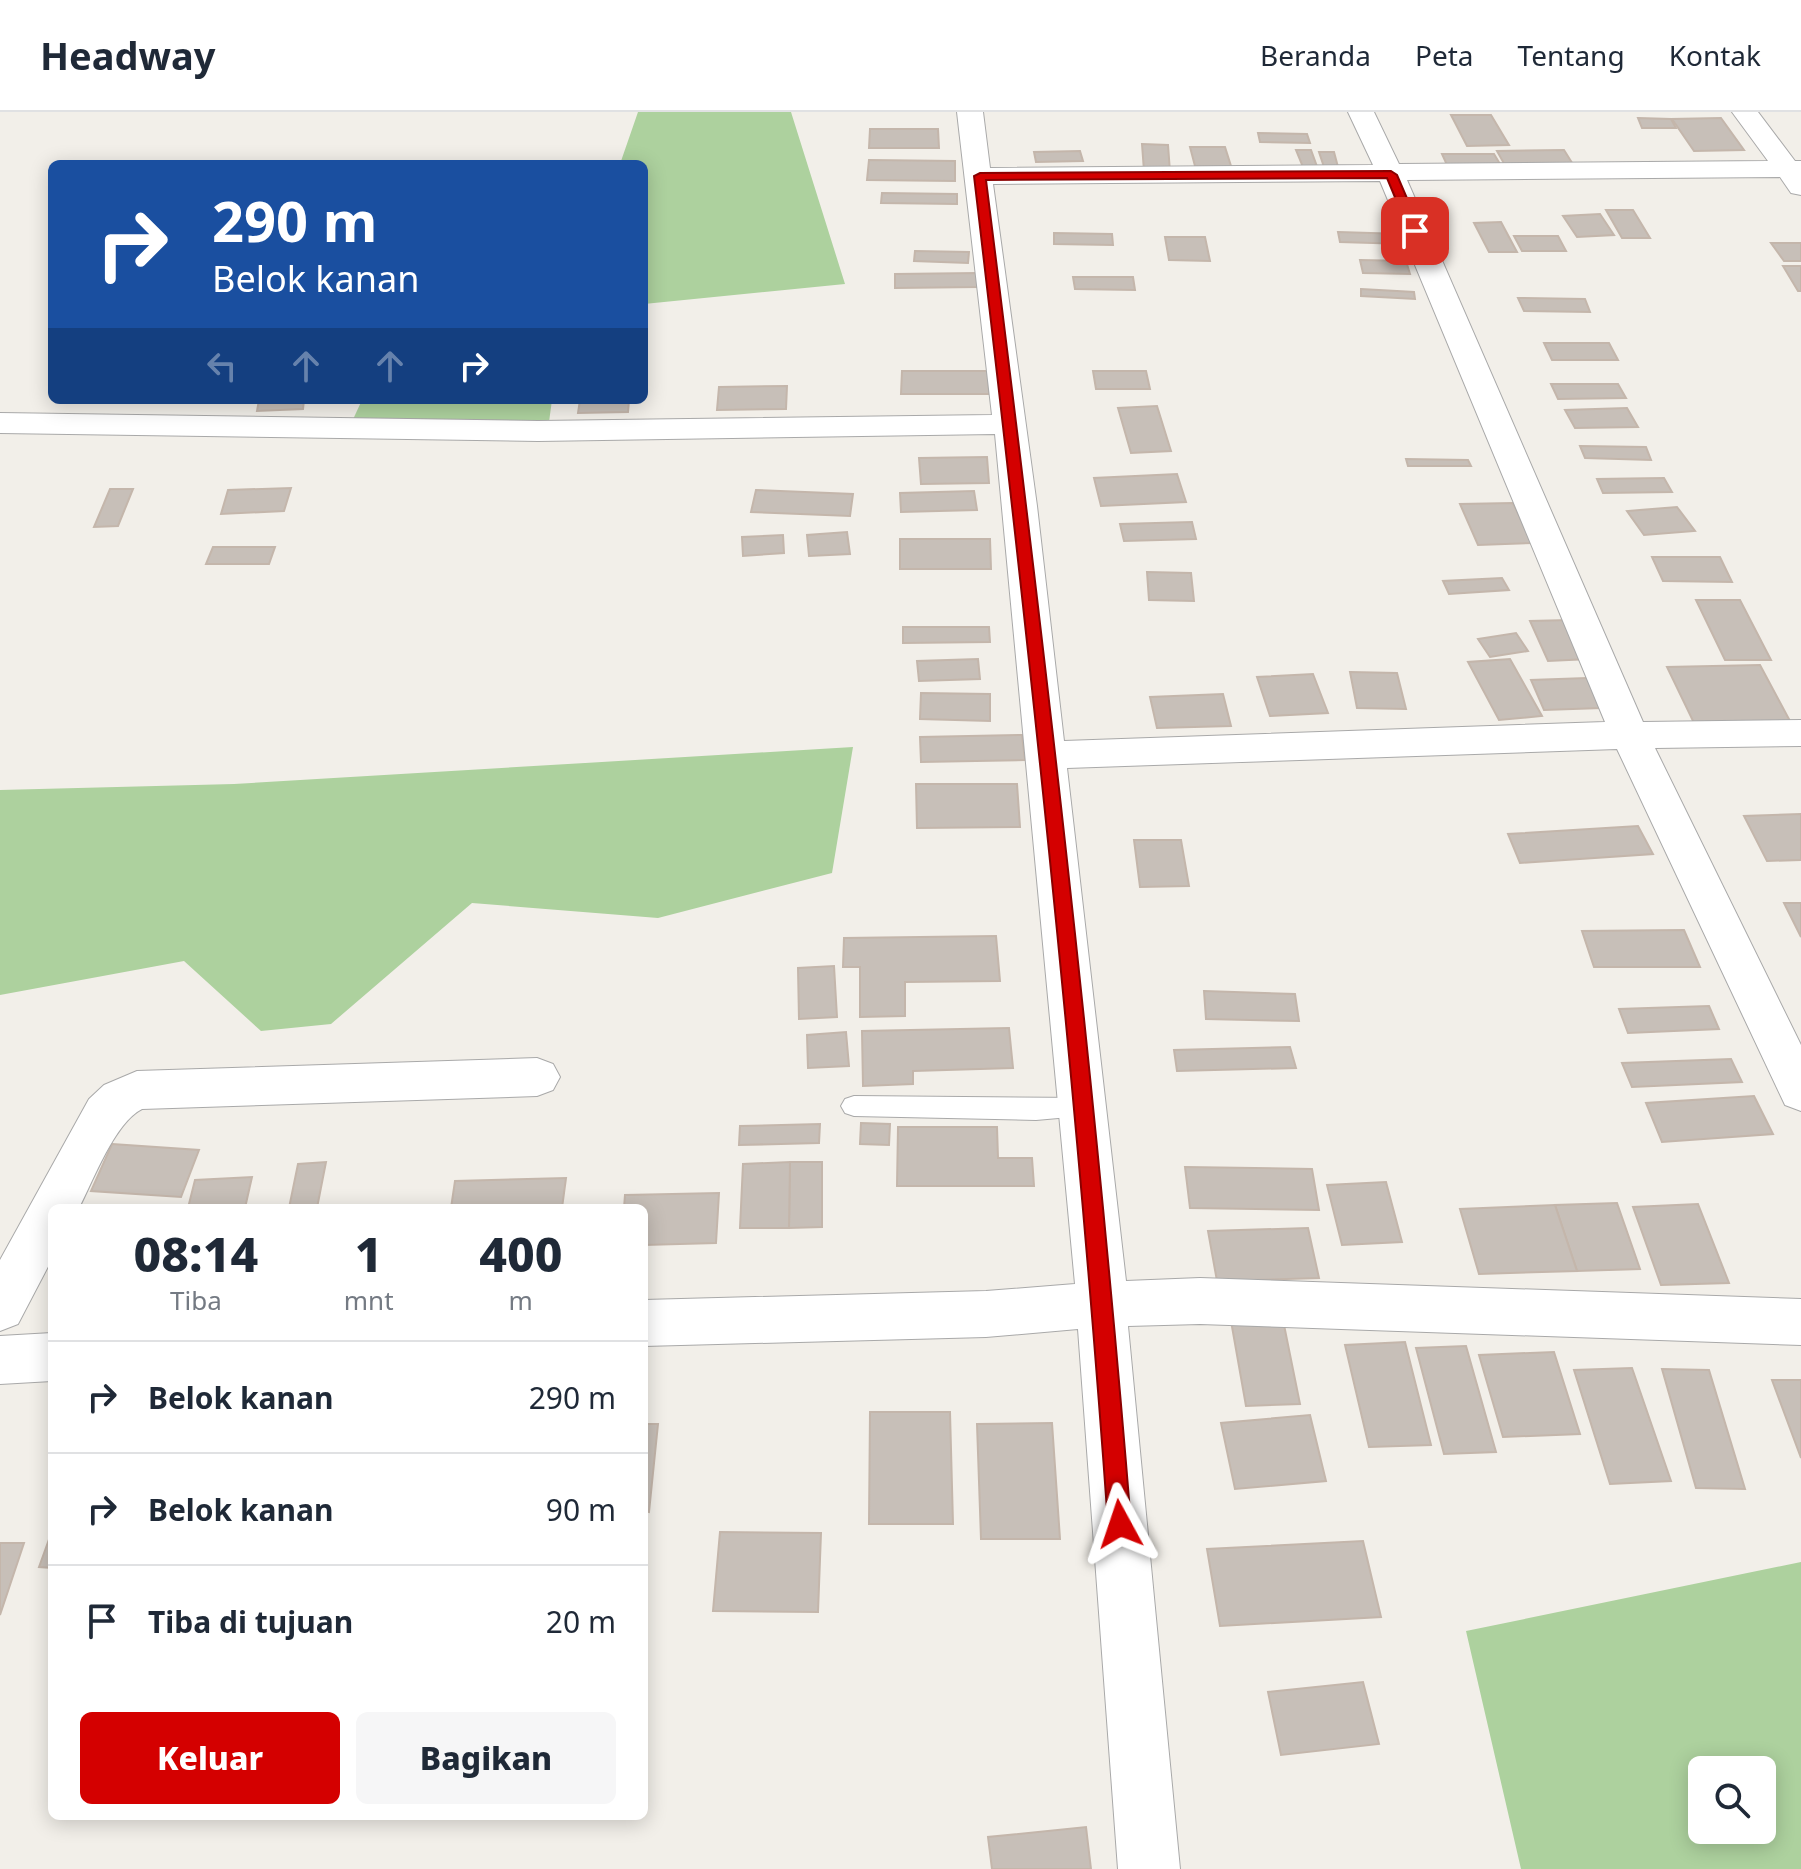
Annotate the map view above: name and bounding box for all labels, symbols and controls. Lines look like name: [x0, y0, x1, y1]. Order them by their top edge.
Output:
text: Headway: [40, 29, 216, 81]
text: Beranda: [1260, 36, 1371, 74]
text: Peta: [1415, 36, 1474, 74]
text: Tentang: [1518, 36, 1625, 74]
text: Kontak: [1669, 36, 1761, 74]
text: 290 m: [212, 182, 377, 258]
icon: right: [80, 192, 184, 296]
pin: [1381, 197, 1449, 265]
icon: arrive: [1393, 209, 1437, 253]
text: Belok kanan: [212, 254, 419, 303]
icon: left: [200, 344, 244, 388]
icon: ahead: [284, 344, 328, 388]
icon: ahead: [368, 344, 412, 388]
icon: right: [452, 344, 496, 388]
text: 08:14: [134, 1221, 258, 1286]
text: 1: [355, 1221, 383, 1286]
text: 400: [479, 1221, 562, 1286]
text: Tiba: [170, 1282, 222, 1318]
text: mnt: [344, 1282, 394, 1318]
text: m: [509, 1282, 533, 1318]
icon: right: [80, 1375, 124, 1419]
text: Belok kanan: [148, 1377, 334, 1418]
text: 290 m: [529, 1377, 616, 1418]
position arrow: [1078, 1482, 1162, 1566]
icon: right: [80, 1487, 124, 1531]
text: Belok kanan: [148, 1489, 334, 1530]
text: 90 m: [546, 1489, 616, 1530]
icon: arrive: [80, 1599, 124, 1643]
text: Tiba di tujuan: [148, 1601, 353, 1642]
text: 20 m: [546, 1601, 616, 1642]
button: Keluar: [80, 1712, 340, 1804]
button: Bagikan: [356, 1712, 616, 1804]
map controls: [1688, 1756, 1776, 1844]
button: search: [1688, 1756, 1776, 1844]

